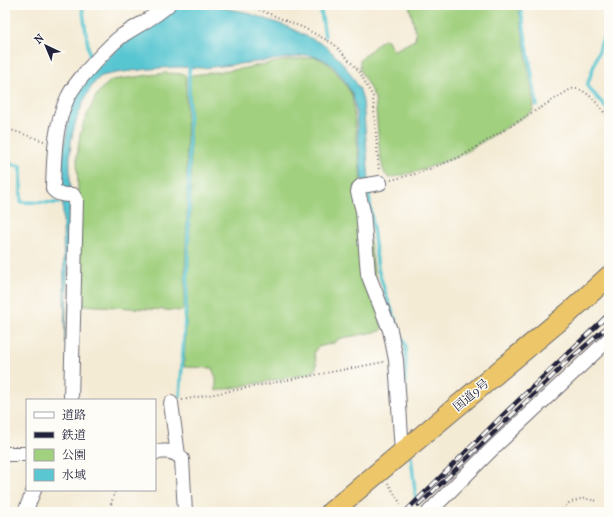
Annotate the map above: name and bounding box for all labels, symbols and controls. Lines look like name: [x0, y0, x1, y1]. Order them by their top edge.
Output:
north arrow: [26, 26, 66, 66]
text: N: [32, 31, 47, 47]
street label: 国道9号: [450, 376, 492, 414]
legend: [26, 399, 156, 491]
text: 道路: [62, 408, 86, 422]
text: 鉄道: [61, 428, 86, 442]
text: 公園: [62, 448, 86, 462]
text: 水域: [62, 468, 86, 482]

